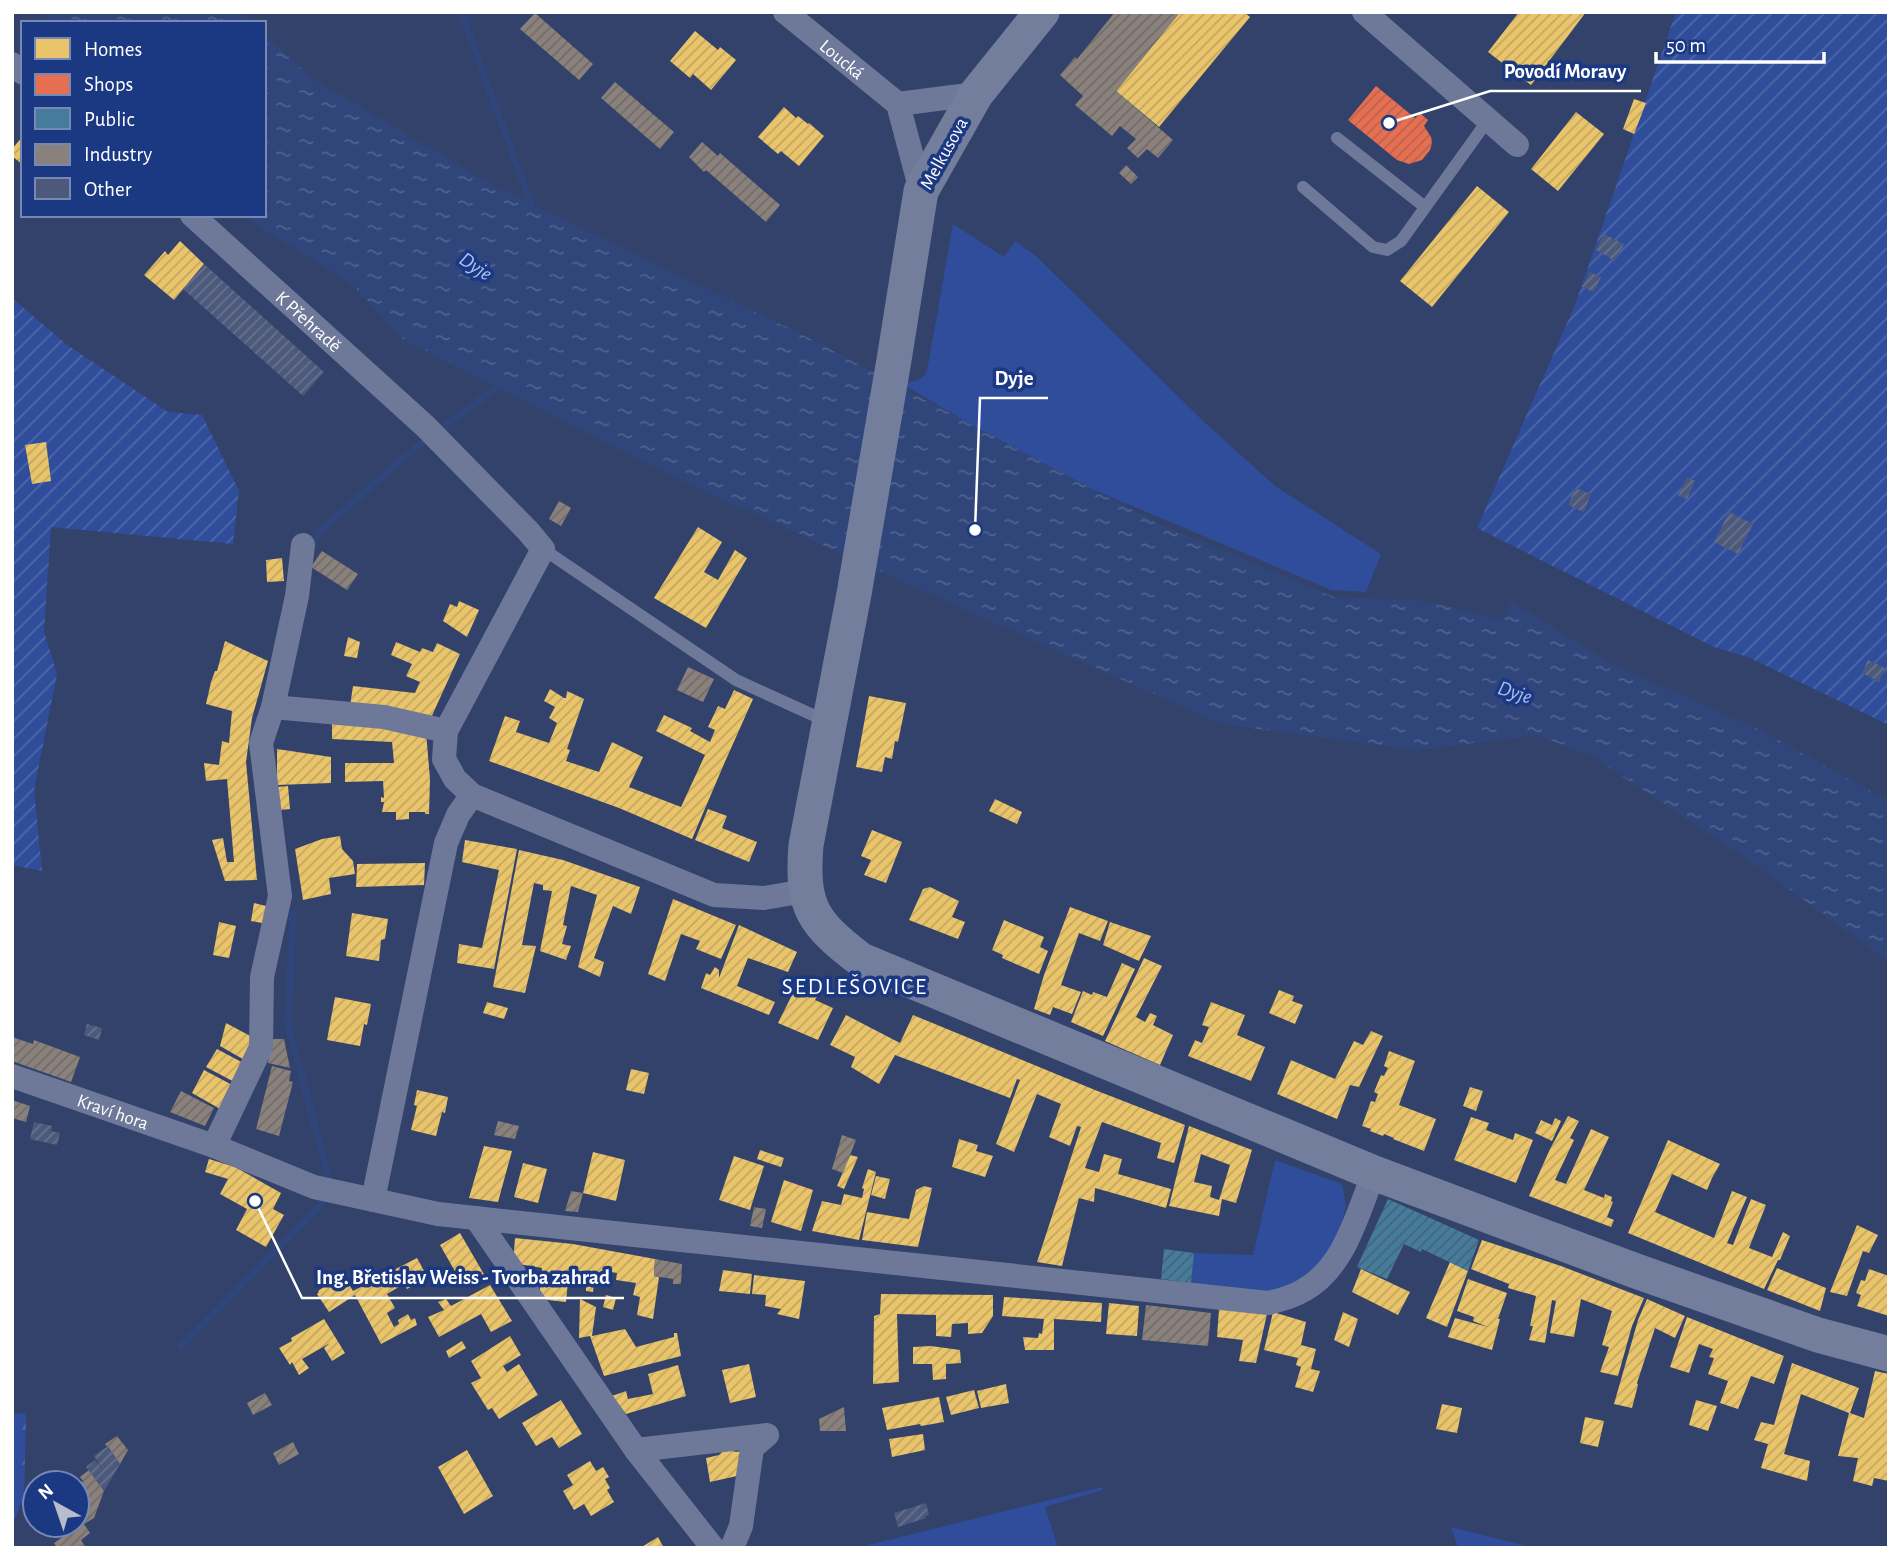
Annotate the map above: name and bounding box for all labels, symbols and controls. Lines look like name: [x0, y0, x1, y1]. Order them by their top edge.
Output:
legend: [21, 21, 266, 217]
scale bar: [1656, 21, 1824, 65]
text: 50 m: [1666, 35, 1706, 56]
street label: Loucká: [816, 36, 867, 84]
text: Homes: [84, 39, 142, 60]
callout: Povodí Moravy: [1490, 49, 1641, 91]
text: Povodí Moravy: [1504, 61, 1627, 82]
text: Shops: [84, 74, 133, 95]
text: Public: [84, 109, 134, 130]
street label: Melkusova: [917, 114, 972, 193]
text: Industry: [84, 144, 152, 165]
text: Other: [84, 179, 132, 200]
water label: Dyje: [456, 248, 496, 285]
street label: K Přehradě: [272, 288, 345, 356]
callout: Dyje: [980, 356, 1048, 398]
text: Dyje: [994, 368, 1034, 389]
water label: Dyje: [1495, 677, 1535, 708]
district label: SEDLEŠOVICE: [782, 974, 928, 999]
street label: Kraví hora: [74, 1091, 151, 1134]
callout: Ing. Břetislav Weiss - Tvorba zahrad: [302, 1256, 624, 1298]
text: Ing. Břetislav Weiss - Tvorba zahrad: [316, 1267, 610, 1288]
north arrow: [21, 1469, 91, 1539]
text: N: [35, 1481, 57, 1504]

